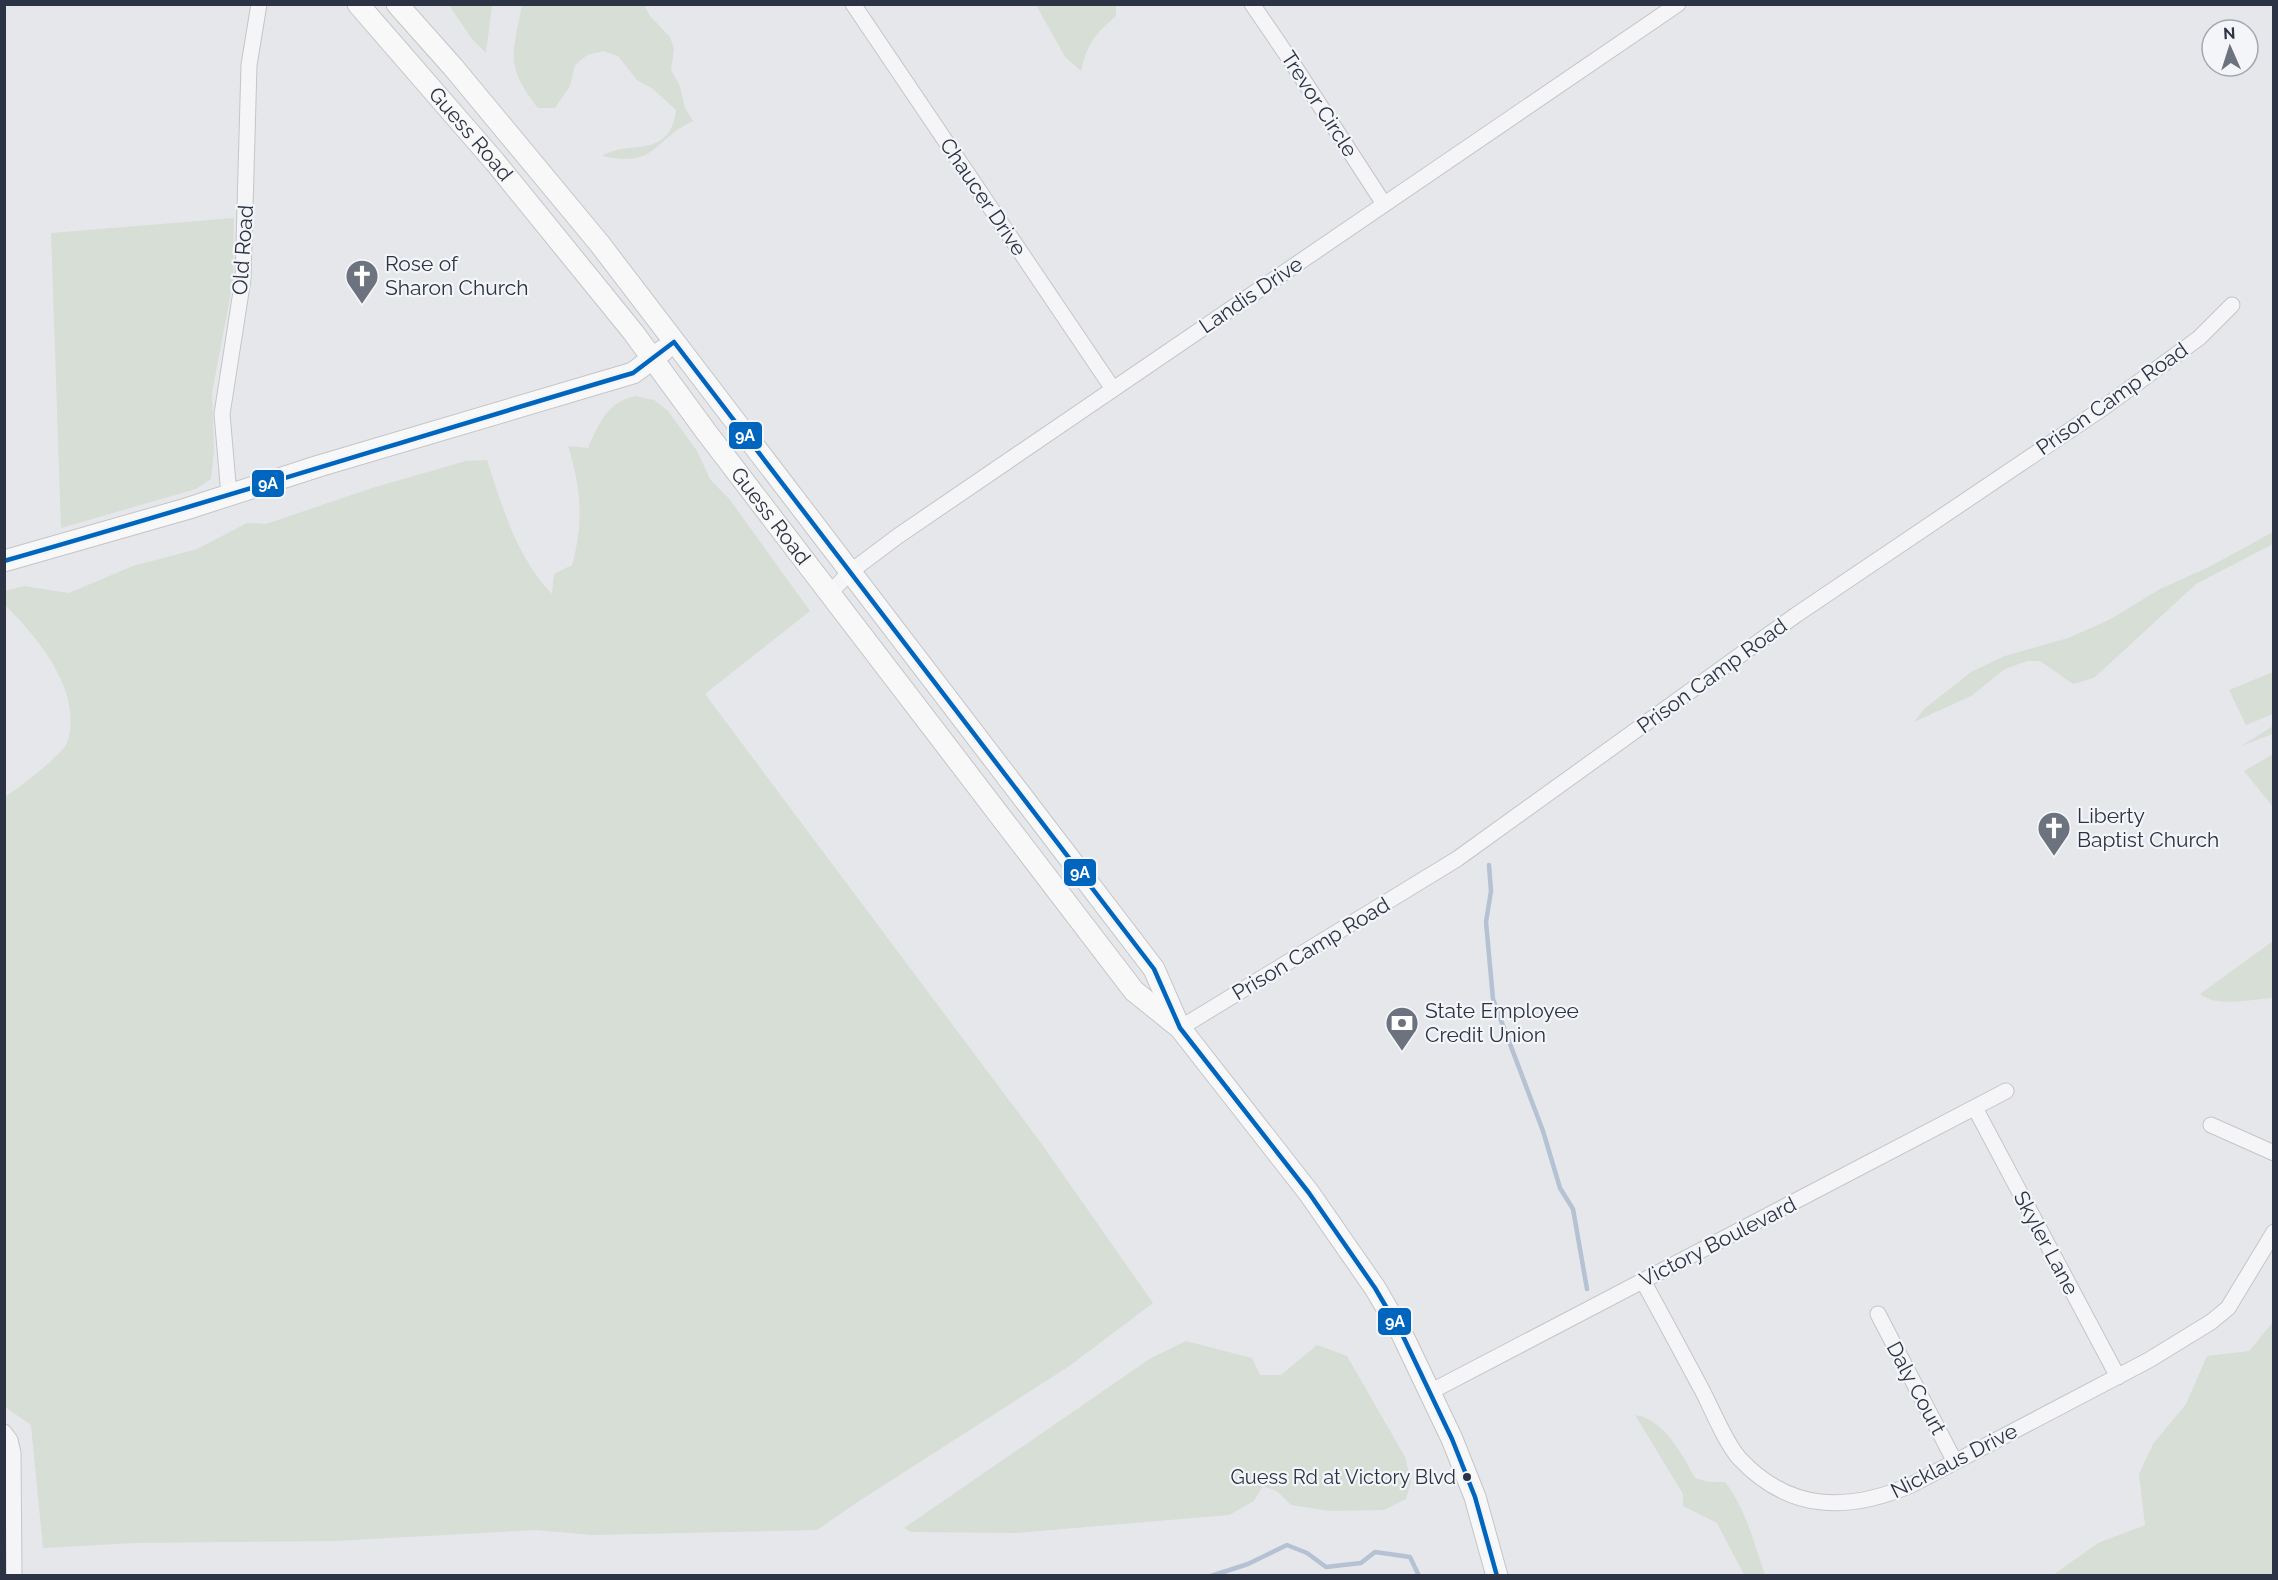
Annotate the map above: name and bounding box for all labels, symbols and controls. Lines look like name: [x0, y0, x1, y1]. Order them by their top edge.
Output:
north arrow: [2200, 18, 2260, 78]
text: N: [2223, 24, 2236, 43]
street label: Trevor Circle: [1276, 46, 1363, 161]
street label: Guess Road: [424, 82, 518, 186]
street label: Chaucer Drive: [935, 133, 1032, 260]
street label: Old Road: [227, 204, 258, 296]
place label: Rose of Sharon Church: [385, 251, 529, 300]
street label: Landis Drive: [1194, 251, 1307, 338]
church icon: Rose of Sharon Church: [344, 258, 380, 305]
street label: Prison Camp Road: [2031, 337, 2192, 460]
line badge: 9A: [728, 421, 763, 450]
text: 9A: [735, 426, 755, 445]
street label: Guess Road: [726, 462, 816, 569]
line badge: 9A: [251, 469, 285, 498]
text: 9A: [258, 474, 278, 493]
street label: Prison Camp Road: [1632, 613, 1791, 738]
place label: Liberty Baptist Church: [2077, 803, 2219, 852]
church icon: Liberty Baptist Church: [2036, 810, 2072, 857]
line badge: 9A: [1063, 858, 1097, 887]
text: 9A: [1070, 863, 1090, 882]
street label: Prison Camp Road: [1228, 892, 1394, 1005]
place label: State Employee Credit Union: [1425, 998, 1579, 1047]
bank icon: State Employee Credit Union: [1384, 1005, 1420, 1052]
street label: Skyler Lane: [2009, 1187, 2084, 1299]
street label: Victory Boulevard: [1635, 1191, 1800, 1292]
line badge: 9A: [1377, 1307, 1412, 1336]
text: 9A: [1385, 1312, 1405, 1331]
street label: Daly Court: [1882, 1337, 1951, 1439]
street label: Nicklaus Drive: [1886, 1418, 2021, 1503]
place label: Guess Rd at Victory Blvd: [1230, 1465, 1456, 1489]
marker: Guess Rd at Victory Blvd: [1461, 1471, 1473, 1483]

